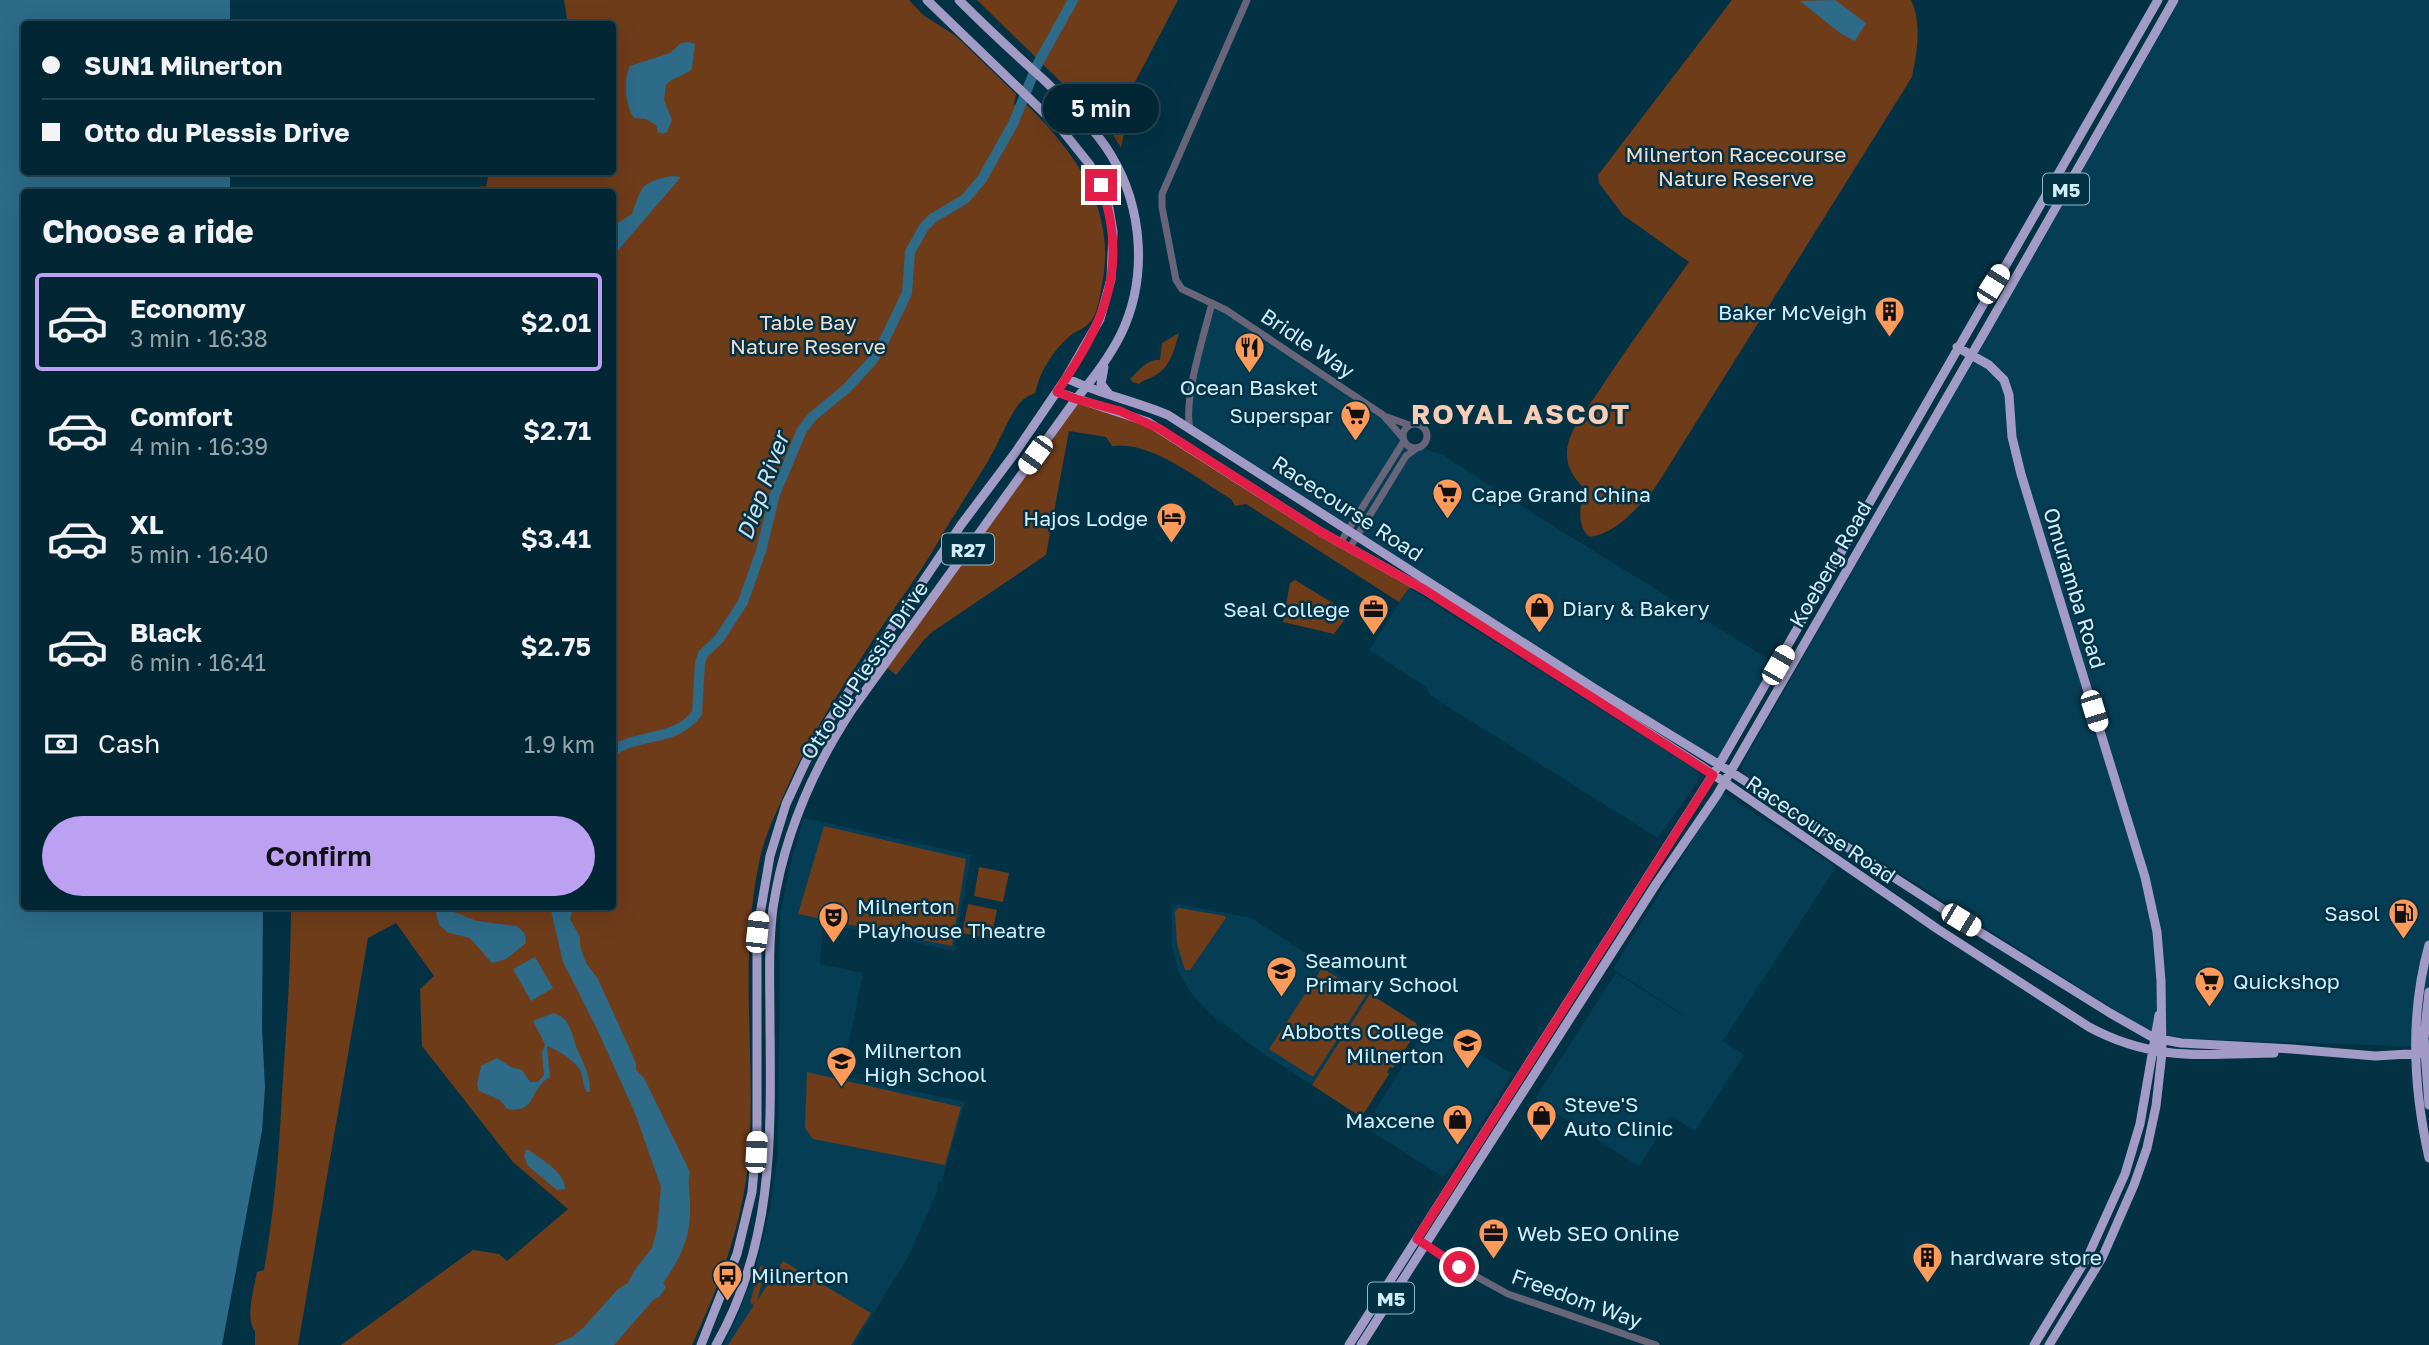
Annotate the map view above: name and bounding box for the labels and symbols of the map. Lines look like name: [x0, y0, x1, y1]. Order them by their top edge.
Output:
callout: 5 min: [1043, 83, 1159, 132]
park label: Milnerton Racecourse Nature Reserve: [1625, 141, 1847, 191]
route end: [1085, 169, 1117, 201]
road number: M5: [2043, 174, 2089, 204]
car: [1973, 261, 2014, 307]
building icon: Baker McVeigh: [1873, 295, 1907, 339]
place label: Baker McVeigh: [1718, 299, 1867, 325]
street label: Bridle Way: [1256, 302, 1360, 384]
park label: Table Bay Nature Reserve: [730, 309, 886, 359]
restaurant icon: Ocean Basket: [1232, 330, 1266, 374]
place label: Ocean Basket: [1180, 374, 1318, 400]
district label: ROYAL ASCOT: [1411, 397, 1631, 430]
supermarket icon: Superspar: [1339, 398, 1373, 442]
place label: Superspar: [1229, 402, 1333, 428]
water label: Diep River: [730, 426, 795, 543]
car: [1015, 432, 1056, 478]
street label: Racecourse Road: [1268, 450, 1428, 566]
supermarket icon: Cape Grand China: [1431, 477, 1465, 521]
place label: Cape Grand China: [1471, 481, 1651, 507]
street label: Koeberg Road: [1783, 496, 1877, 632]
hotel icon: Hajos Lodge: [1154, 501, 1188, 545]
street label: Omuramba Road: [2038, 504, 2112, 672]
place label: Hajos Lodge: [1023, 505, 1148, 531]
road number: R27: [942, 534, 994, 564]
street label: Otto du Plessis Drive: [795, 576, 933, 764]
shop icon: Diary & Bakery: [1522, 591, 1556, 635]
office icon: Seal College: [1356, 592, 1390, 636]
place label: Diary & Bakery: [1562, 595, 1710, 621]
place label: Seal College: [1223, 596, 1350, 622]
car: [1759, 642, 1798, 688]
car: [2078, 688, 2111, 734]
street label: Racecourse Road: [1741, 769, 1901, 889]
place label: Milnerton Playhouse Theatre: [857, 893, 1046, 943]
fuel station icon: Sasol: [2386, 896, 2420, 940]
car: [1938, 900, 1985, 940]
place label: Sasol: [2324, 900, 2380, 926]
theatre icon: Milnerton Playhouse Theatre: [817, 901, 851, 945]
car: [745, 910, 770, 954]
place label: Seamount Primary School: [1305, 947, 1459, 997]
school or university icon: Seamount Primary School: [1265, 955, 1299, 999]
supermarket icon: Quickshop: [2193, 964, 2227, 1008]
place label: Quickshop: [2233, 968, 2340, 994]
place label: Abbotts College Milnerton: [1281, 1018, 1444, 1068]
school or university icon: Abbotts College Milnerton: [1450, 1026, 1484, 1070]
place label: Milnerton High School: [864, 1037, 986, 1087]
school or university icon: Milnerton High School: [824, 1045, 858, 1089]
place label: Steve'S Auto Clinic: [1564, 1091, 1673, 1141]
shop icon: Steve'S Auto Clinic: [1524, 1099, 1558, 1143]
shop icon: Maxcene: [1441, 1103, 1475, 1147]
place label: Maxcene: [1345, 1107, 1435, 1133]
car: [745, 1130, 768, 1174]
office icon: Web SEO Online: [1477, 1216, 1511, 1260]
place label: Web SEO Online: [1517, 1220, 1680, 1246]
building icon: hardware store: [1910, 1240, 1944, 1284]
place label: hardware store: [1950, 1244, 2102, 1270]
route start: [1443, 1251, 1475, 1283]
bus stop icon: Milnerton: [711, 1258, 745, 1302]
place label: Milnerton: [751, 1262, 849, 1288]
street label: Freedom Way: [1508, 1262, 1646, 1334]
road number: M5: [1368, 1282, 1414, 1314]

